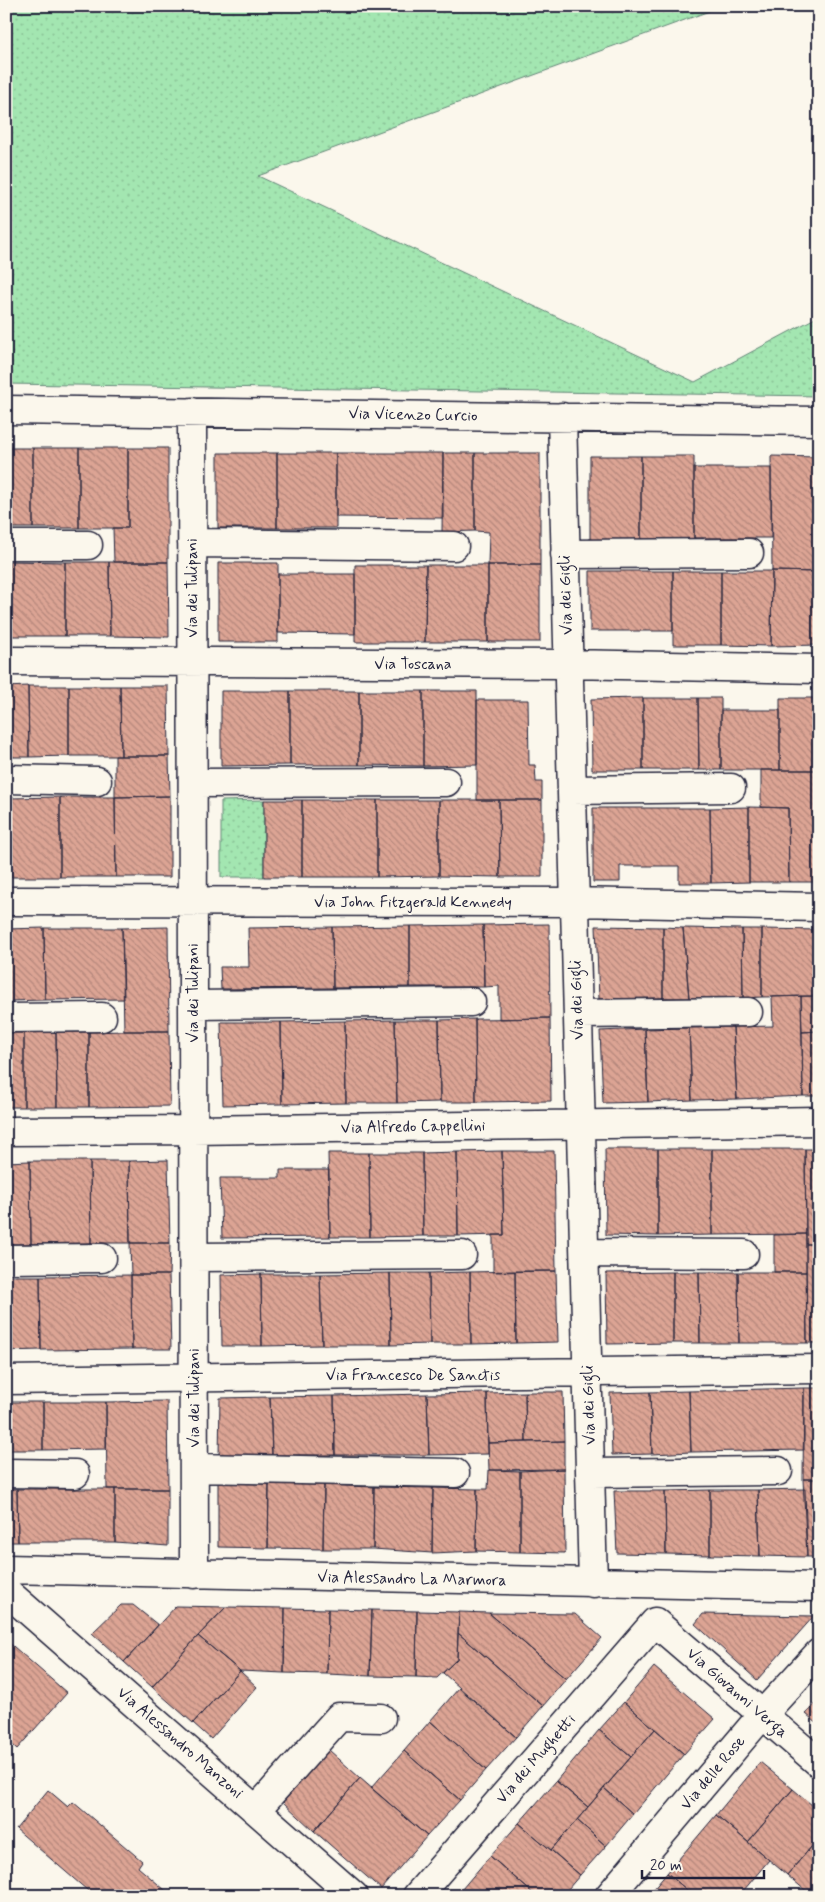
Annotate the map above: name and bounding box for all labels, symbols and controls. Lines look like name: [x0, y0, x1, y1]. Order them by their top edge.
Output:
street label: Via Vicenzo Curcio: [348, 403, 478, 427]
street label: Via dei Tulipani: [182, 538, 203, 638]
street label: Via dei Gigli: [554, 555, 579, 635]
street label: Via Toscana: [374, 654, 452, 675]
street label: Via John Fitzgerald Kennedy: [314, 892, 512, 913]
street label: Via dei Tulipani: [183, 943, 204, 1043]
street label: Via dei Gigli: [565, 960, 590, 1040]
street label: Via Alfredo Cappellini: [341, 1115, 486, 1139]
street label: Via dei Tulipani: [184, 1348, 205, 1448]
street label: Via Francesco De Sanctis: [326, 1365, 500, 1386]
street label: Via dei Gigli: [577, 1365, 602, 1445]
street label: Via Alessandro La Marmora: [317, 1567, 507, 1591]
street label: Via Giovanni Verga: [681, 1643, 792, 1743]
street label: Via Alessandro Manzoni: [113, 1682, 248, 1804]
street label: Via dei Mughetti: [491, 1710, 582, 1809]
street label: Via delle Rose: [676, 1731, 751, 1815]
scale bar: [642, 1847, 765, 1879]
text: 20 m: [650, 1856, 682, 1876]

